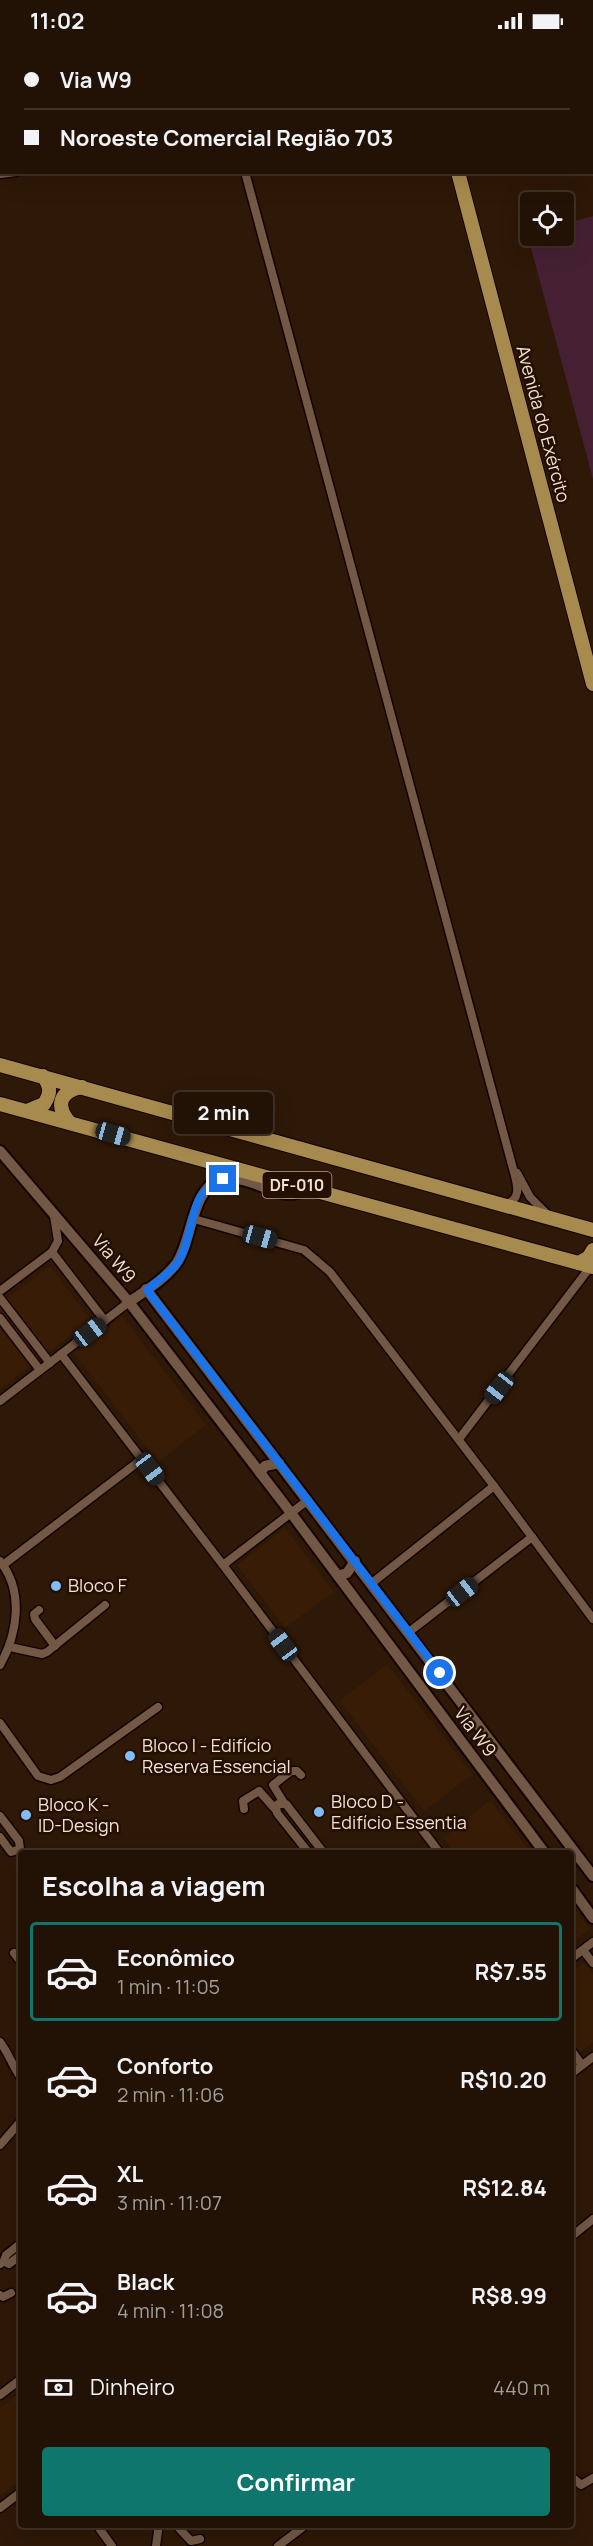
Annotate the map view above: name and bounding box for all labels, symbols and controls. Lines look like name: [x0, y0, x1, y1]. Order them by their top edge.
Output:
text: 11:02: [30, 6, 84, 36]
text: Via W9: [60, 65, 132, 95]
text: Noroeste Comercial Região 703: [60, 123, 393, 153]
map controls: [520, 192, 574, 246]
button: locate: [520, 192, 574, 246]
street label: Avenida do Exército: [511, 343, 576, 505]
callout: 2 min: [174, 1092, 272, 1134]
text: 2 min: [197, 1099, 250, 1126]
car: [93, 1120, 133, 1148]
route end: [209, 1165, 236, 1192]
road number: DF-010: [262, 1172, 332, 1198]
car: [240, 1223, 280, 1251]
street label: Via W9: [87, 1229, 142, 1288]
car: [70, 1314, 110, 1350]
car: [481, 1368, 517, 1408]
car: [132, 1449, 168, 1489]
place label: Bloco F: [68, 1573, 127, 1597]
car: [442, 1574, 482, 1610]
marker: Bloco F: [49, 1579, 63, 1593]
car: [265, 1625, 301, 1665]
route start: [426, 1659, 453, 1686]
street label: Via W9: [449, 1702, 502, 1761]
place label: Bloco I - Edifício Reserva Essencial: [142, 1733, 291, 1778]
marker: Bloco I - Edifício Reserva Essencial: [123, 1749, 137, 1763]
place label: Bloco D - Edifício Essentia: [331, 1789, 467, 1834]
place label: Bloco K - ID-Design: [38, 1792, 119, 1837]
marker: Bloco D - Edifício Essentia: [312, 1805, 326, 1819]
marker: Bloco K - ID-Design: [19, 1808, 33, 1822]
text: Escolha a viagem: [42, 1867, 265, 1904]
text: Econômico: [117, 1943, 235, 1973]
icon: car: [45, 1945, 99, 1999]
text: R$7.55: [475, 1957, 547, 1987]
text: 1 min · 11:05: [117, 1973, 220, 2000]
text: Conforto: [117, 2051, 213, 2081]
icon: car: [45, 2053, 99, 2107]
text: R$10.20: [460, 2065, 547, 2095]
text: 2 min · 11:06: [117, 2081, 225, 2108]
text: XL: [117, 2159, 143, 2189]
icon: car: [45, 2161, 99, 2215]
text: R$12.84: [462, 2173, 547, 2203]
text: 3 min · 11:07: [117, 2189, 222, 2216]
text: Black: [117, 2267, 174, 2297]
icon: car: [45, 2269, 99, 2323]
text: R$8.99: [471, 2281, 547, 2311]
text: 4 min · 11:08: [117, 2297, 224, 2324]
icon: cash: [42, 2371, 75, 2404]
text: Dinheiro: [90, 2372, 175, 2402]
text: 440 m: [493, 2374, 550, 2401]
button: Confirmar: [42, 2447, 550, 2516]

